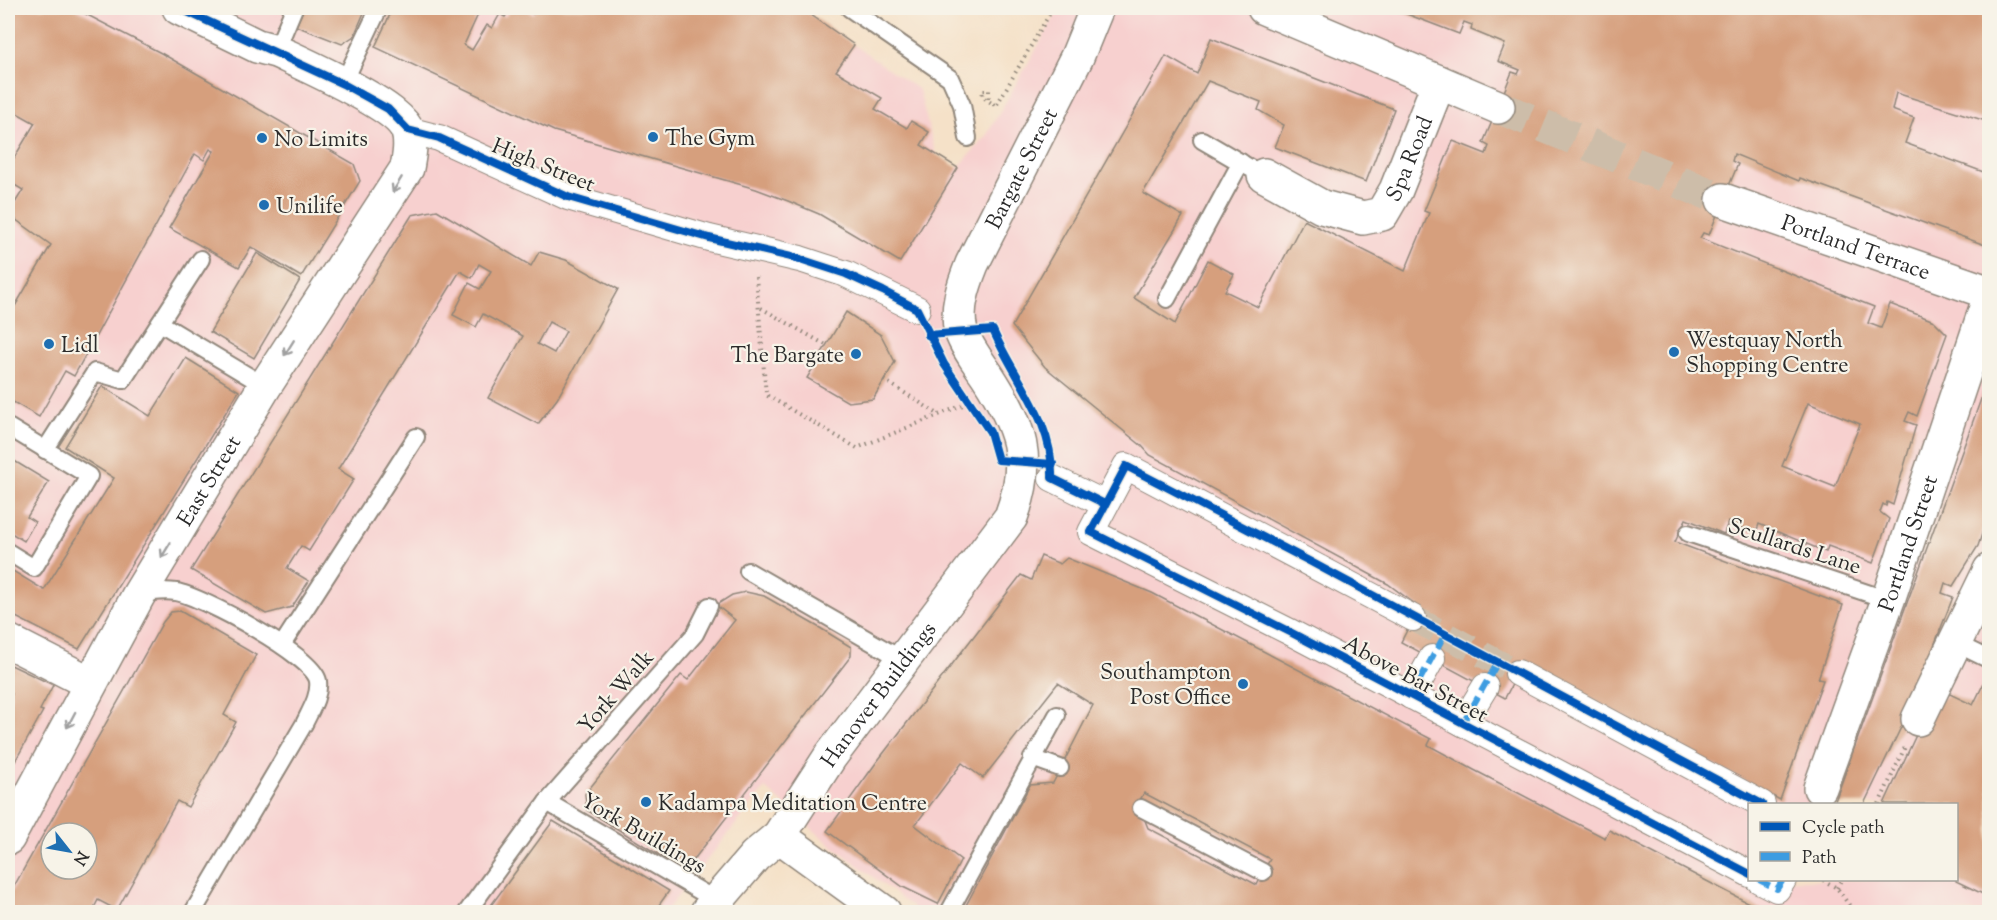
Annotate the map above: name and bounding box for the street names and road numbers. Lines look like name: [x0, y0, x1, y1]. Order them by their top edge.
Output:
street label: Bargate Street: [979, 103, 1068, 235]
street label: Spa Road: [1379, 112, 1443, 209]
street label: High Street: [486, 132, 600, 202]
street label: Portland Terrace: [1776, 208, 1934, 290]
street label: East Street: [171, 430, 251, 533]
street label: Portland Street: [1872, 471, 1948, 617]
street label: Scullards Lane: [1723, 511, 1865, 584]
street label: Hanover Buildings: [814, 616, 946, 775]
street label: Above Bar Street: [1336, 629, 1493, 733]
street label: York Walk: [572, 644, 663, 742]
street label: York Buildings: [574, 786, 711, 883]

